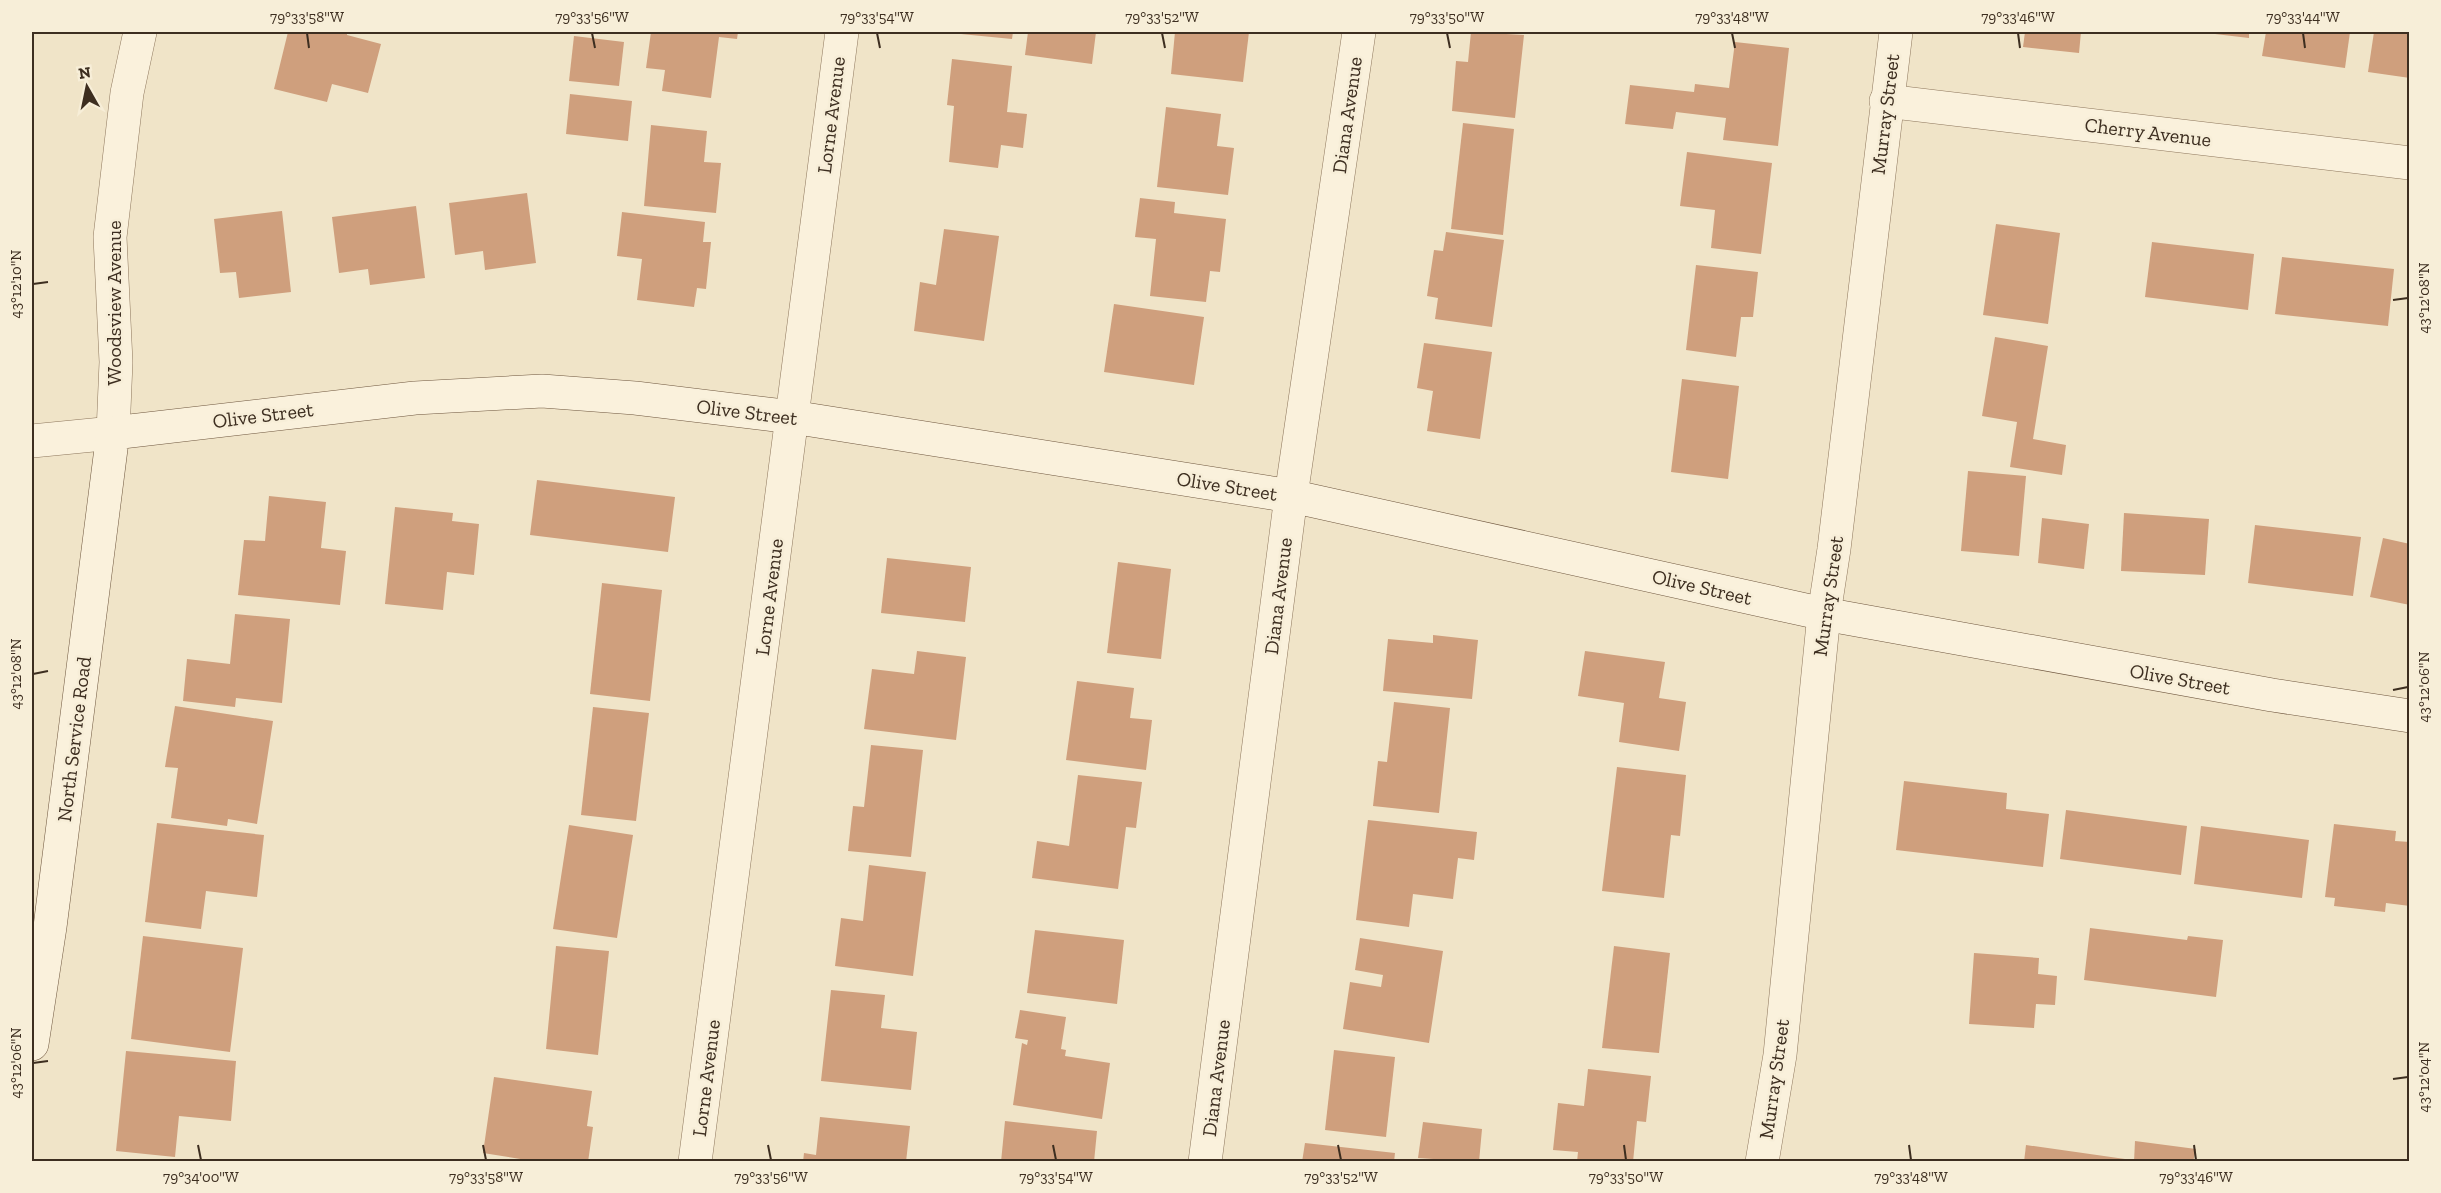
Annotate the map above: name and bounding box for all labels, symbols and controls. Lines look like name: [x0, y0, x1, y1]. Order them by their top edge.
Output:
text: 79°33'58"W: [270, 8, 344, 26]
text: 79°33'56"W: [555, 8, 629, 26]
text: 79°33'54"W: [840, 8, 914, 26]
text: 79°33'52"W: [1125, 8, 1199, 26]
text: 79°33'50"W: [1410, 8, 1484, 26]
text: 79°33'48"W: [1695, 8, 1769, 26]
text: 79°33'46"W: [1981, 8, 2055, 26]
text: 79°33'44"W: [2266, 8, 2340, 26]
street label: Murray Street: [1866, 52, 1904, 176]
street label: Lorne Avenue: [812, 55, 850, 175]
street label: Diana Avenue: [1327, 55, 1367, 175]
north arrow: [57, 57, 117, 117]
text: N: [77, 62, 92, 83]
street label: Cherry Avenue: [2083, 112, 2213, 152]
street label: Woodsview Avenue: [102, 220, 126, 386]
text: 43°12'10"N: [7, 250, 25, 318]
text: 43°12'08"N: [2415, 262, 2433, 334]
street label: Olive Street: [695, 394, 799, 430]
street label: Olive Street: [211, 397, 315, 433]
street label: Olive Street: [1175, 466, 1280, 506]
street label: Murray Street: [1808, 534, 1848, 658]
street label: Diana Avenue: [1259, 536, 1297, 656]
street label: Lorne Avenue: [750, 537, 788, 657]
street label: Olive Street: [1650, 564, 1755, 610]
text: 43°12'08"N: [7, 638, 25, 710]
text: 43°12'06"N: [2415, 652, 2433, 722]
street label: North Service Road: [52, 655, 96, 823]
street label: Olive Street: [2128, 658, 2233, 700]
street label: Murray Street: [1754, 1017, 1794, 1141]
street label: Lorne Avenue: [687, 1018, 725, 1138]
street label: Diana Avenue: [1197, 1018, 1235, 1138]
text: 43°12'06"N: [7, 1028, 25, 1098]
text: 43°12'04"N: [2415, 1042, 2433, 1112]
text: 79°34'00"W: [163, 1168, 239, 1186]
text: 79°33'58"W: [449, 1168, 523, 1186]
text: 79°33'56"W: [734, 1168, 808, 1186]
text: 79°33'54"W: [1019, 1168, 1093, 1186]
text: 79°33'52"W: [1304, 1168, 1378, 1186]
text: 79°33'50"W: [1589, 1168, 1663, 1186]
text: 79°33'48"W: [1874, 1168, 1948, 1186]
text: 79°33'46"W: [2159, 1168, 2233, 1186]

